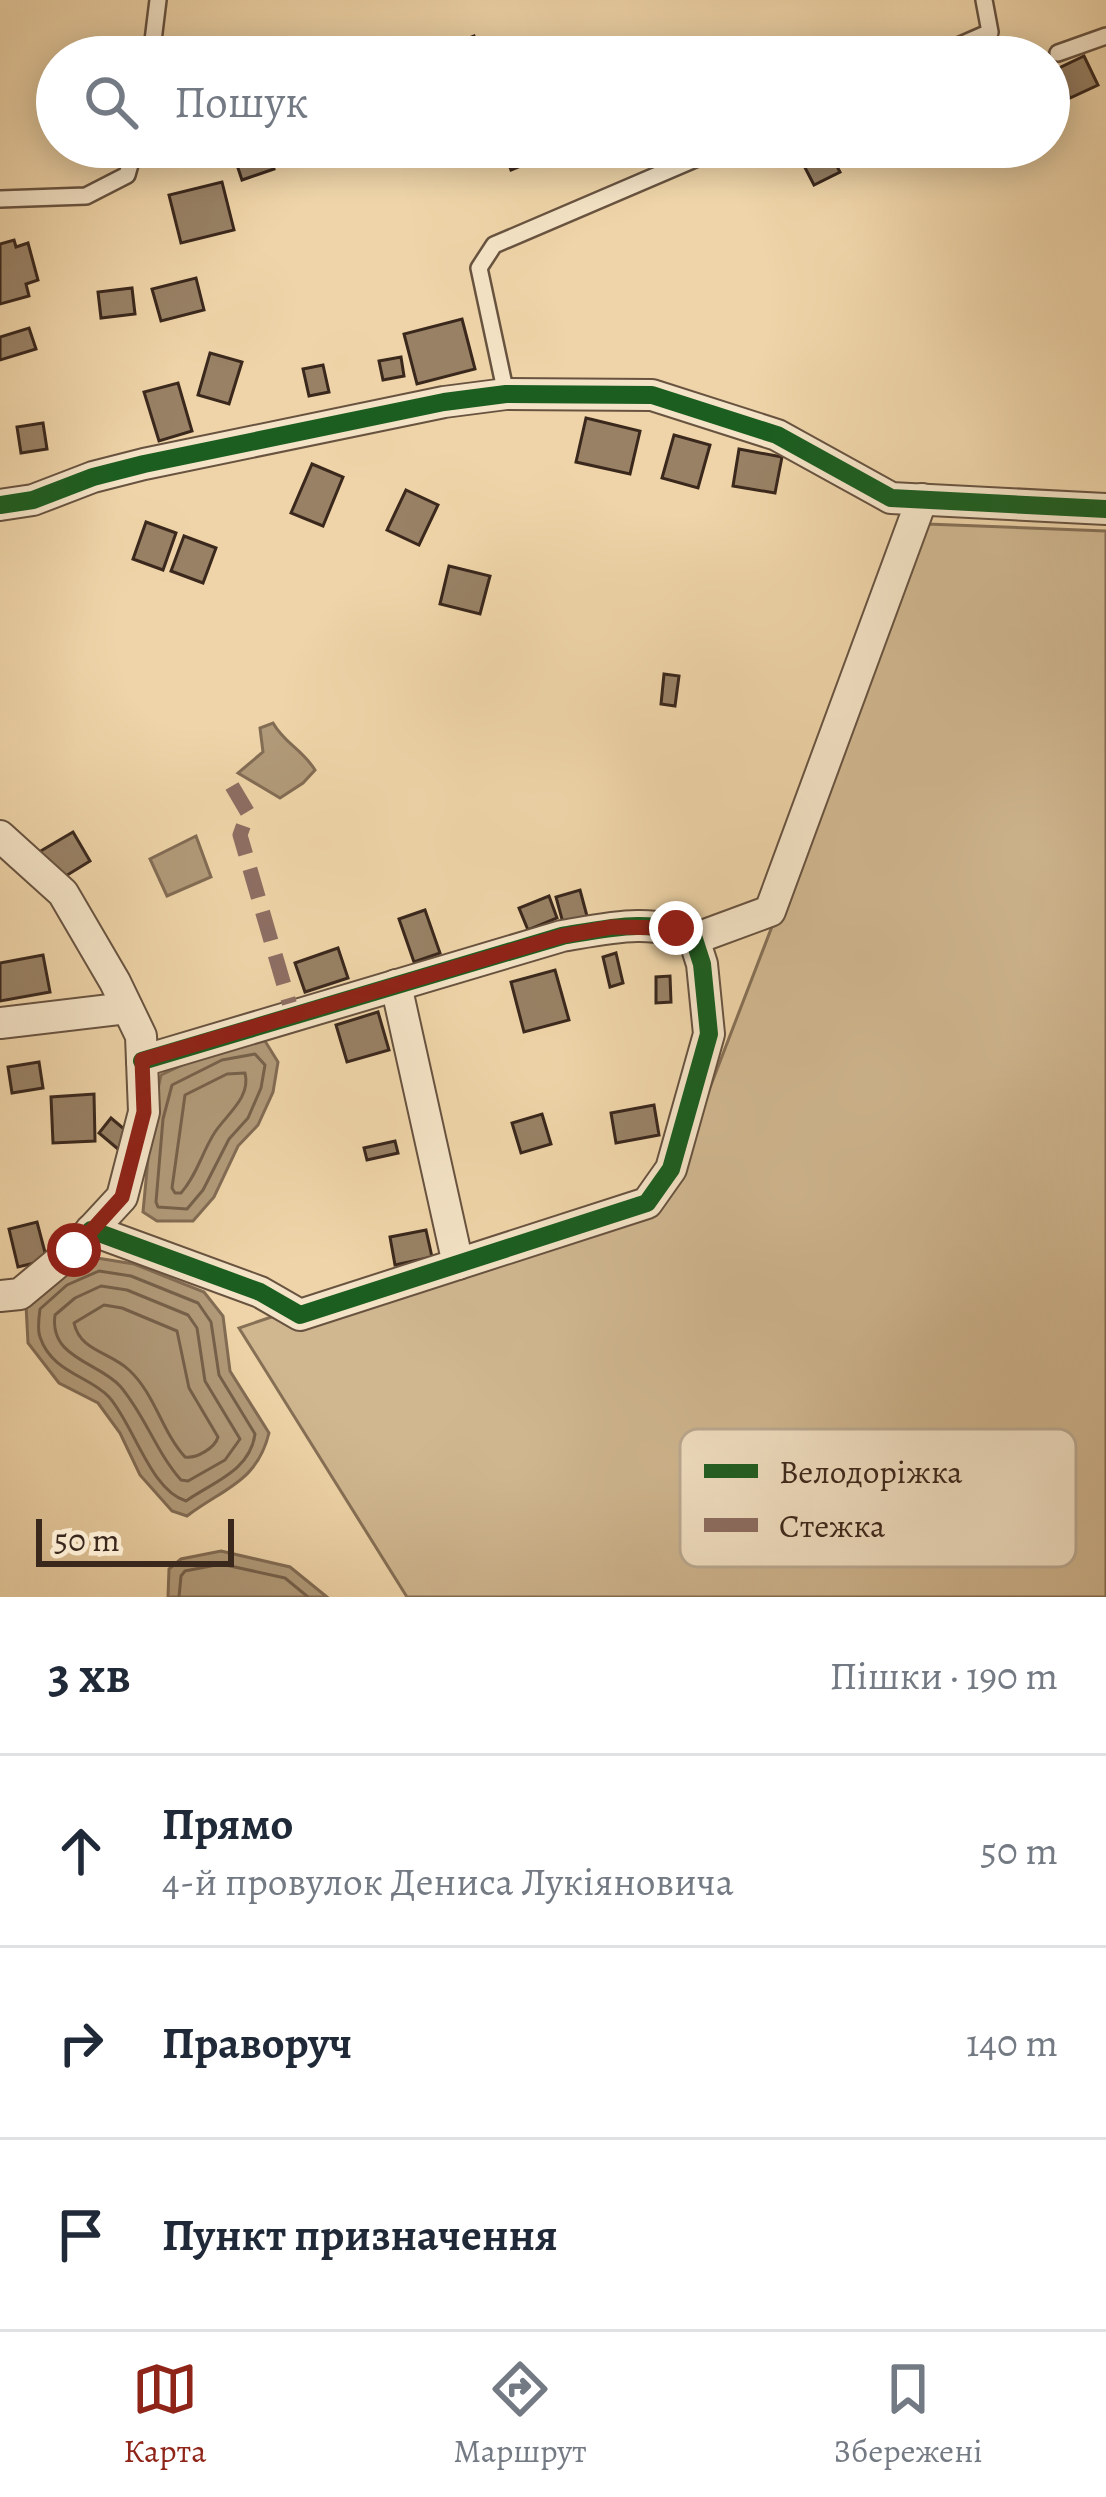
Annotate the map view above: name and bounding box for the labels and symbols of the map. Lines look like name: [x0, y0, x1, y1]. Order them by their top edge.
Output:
route end: [649, 901, 703, 955]
route start: [47, 1223, 101, 1277]
legend: [680, 1429, 1076, 1567]
text: Велодоріжка: [779, 1449, 963, 1494]
text: Стежка: [779, 1503, 886, 1548]
scale bar: [36, 1513, 234, 1566]

